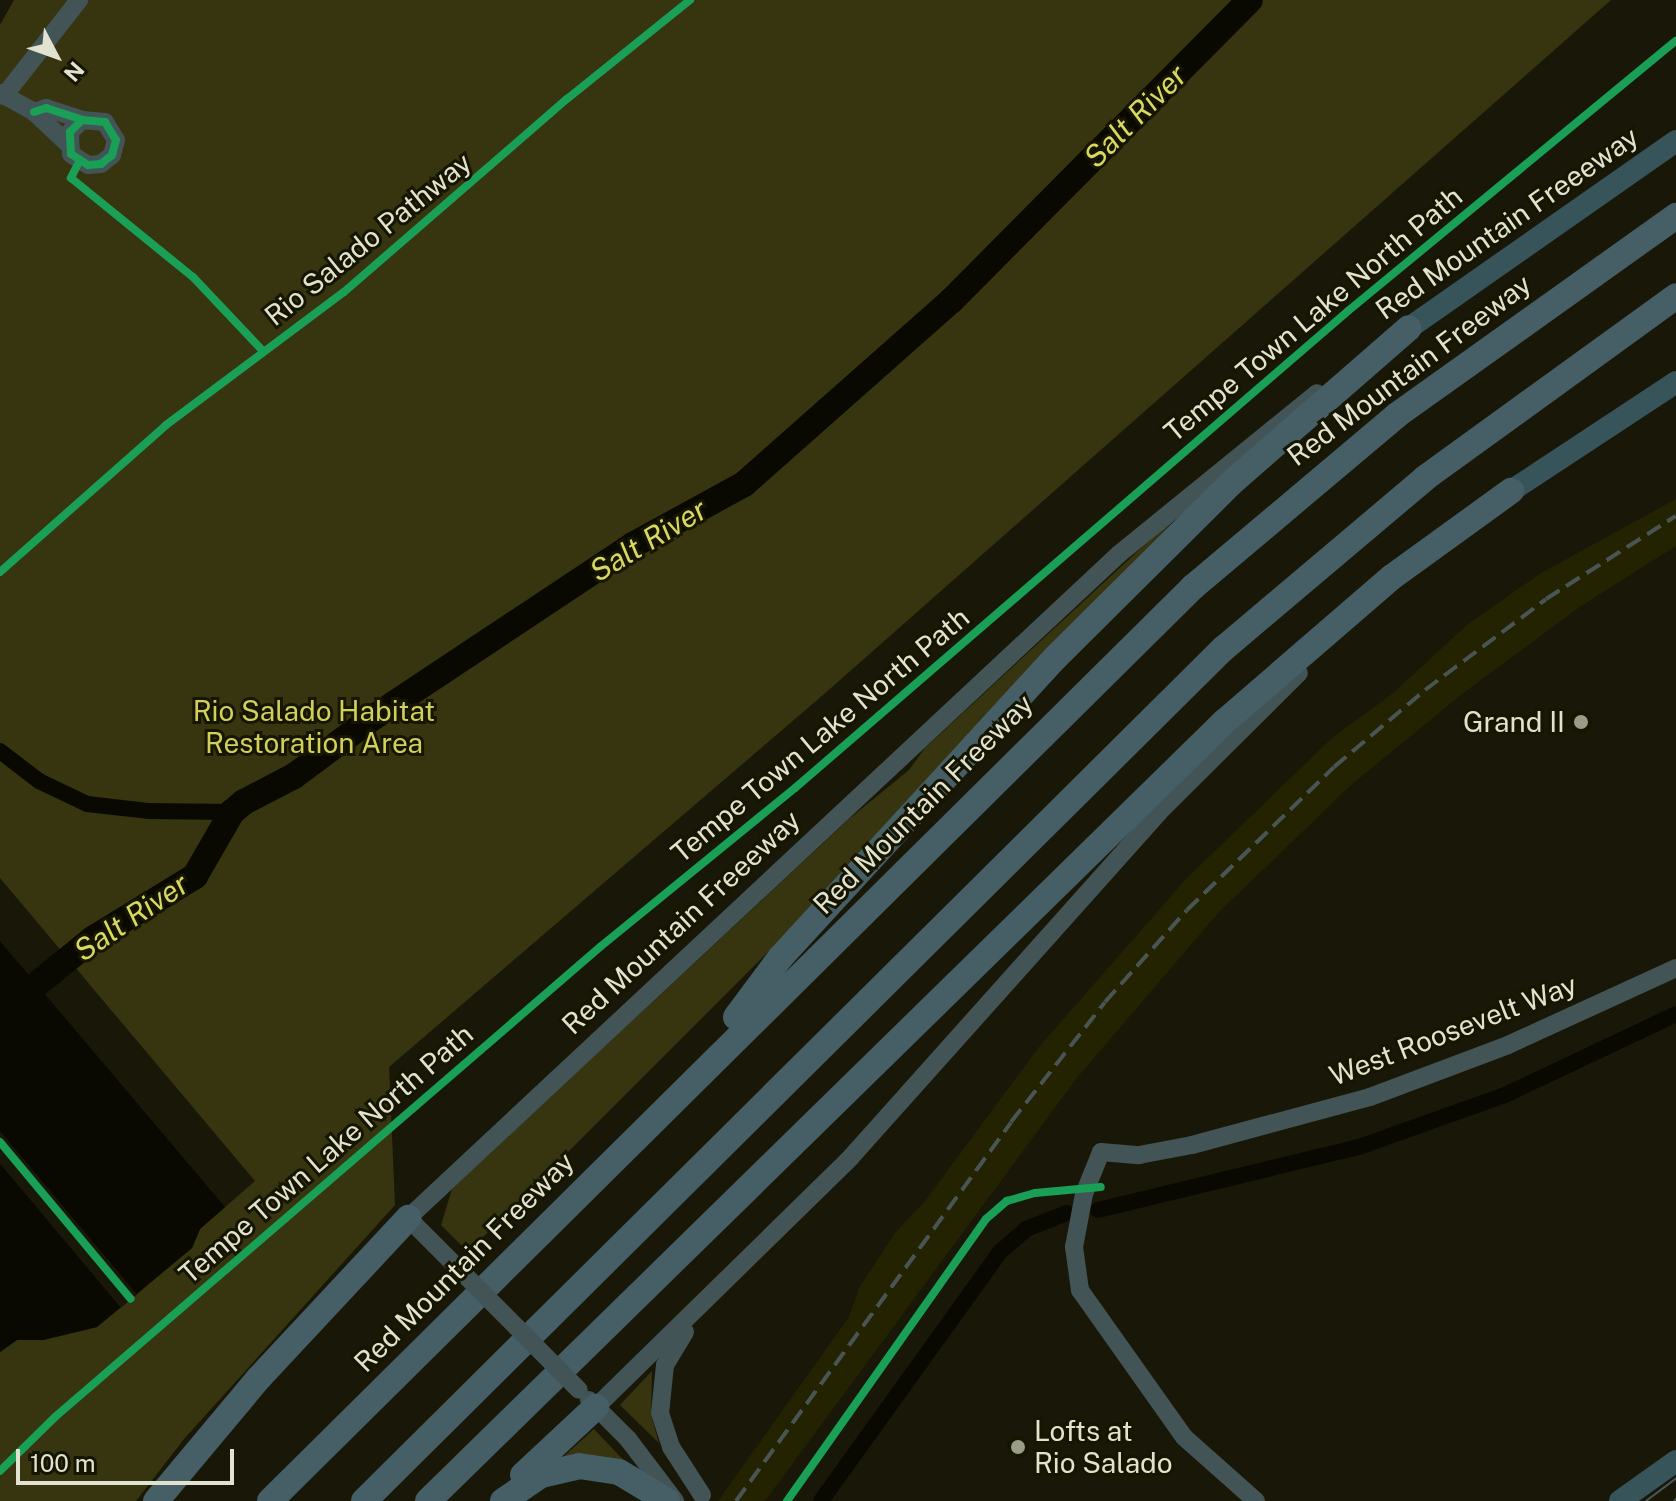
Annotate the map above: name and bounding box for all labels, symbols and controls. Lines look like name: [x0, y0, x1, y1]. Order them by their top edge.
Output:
north arrow: [16, 16, 96, 96]
text: N: [59, 57, 90, 87]
water label: Salt River: [1076, 57, 1194, 175]
street label: Red Mountain Freeeway: [1369, 120, 1645, 326]
street label: Rio Salado Pathway: [258, 145, 478, 333]
street label: Tempe Town Lake North Path: [1157, 179, 1469, 449]
street label: Red Mountain Freeway: [1280, 267, 1538, 473]
water label: Salt River: [583, 491, 713, 589]
street label: Tempe Town Lake North Path: [664, 600, 976, 870]
street label: Red Mountain Freeway: [806, 687, 1040, 921]
park label: Rio Salado Habitat Restoration Area: [193, 694, 435, 760]
place label: Grand II: [1463, 705, 1565, 739]
marker: Grand II: [1572, 713, 1590, 731]
street label: Red Mountain Freeeway: [555, 803, 807, 1041]
water label: Salt River: [67, 866, 195, 968]
street label: West Roosevelt Way: [1324, 967, 1582, 1093]
street label: Tempe Town Lake North Path: [172, 1017, 480, 1291]
street label: Red Mountain Freeway: [347, 1145, 581, 1379]
place label: Lofts at Rio Salado: [1034, 1414, 1173, 1480]
scale bar: [20, 1433, 238, 1483]
marker: Lofts at Rio Salado: [1009, 1438, 1027, 1456]
text: 100 m: [30, 1449, 96, 1477]

